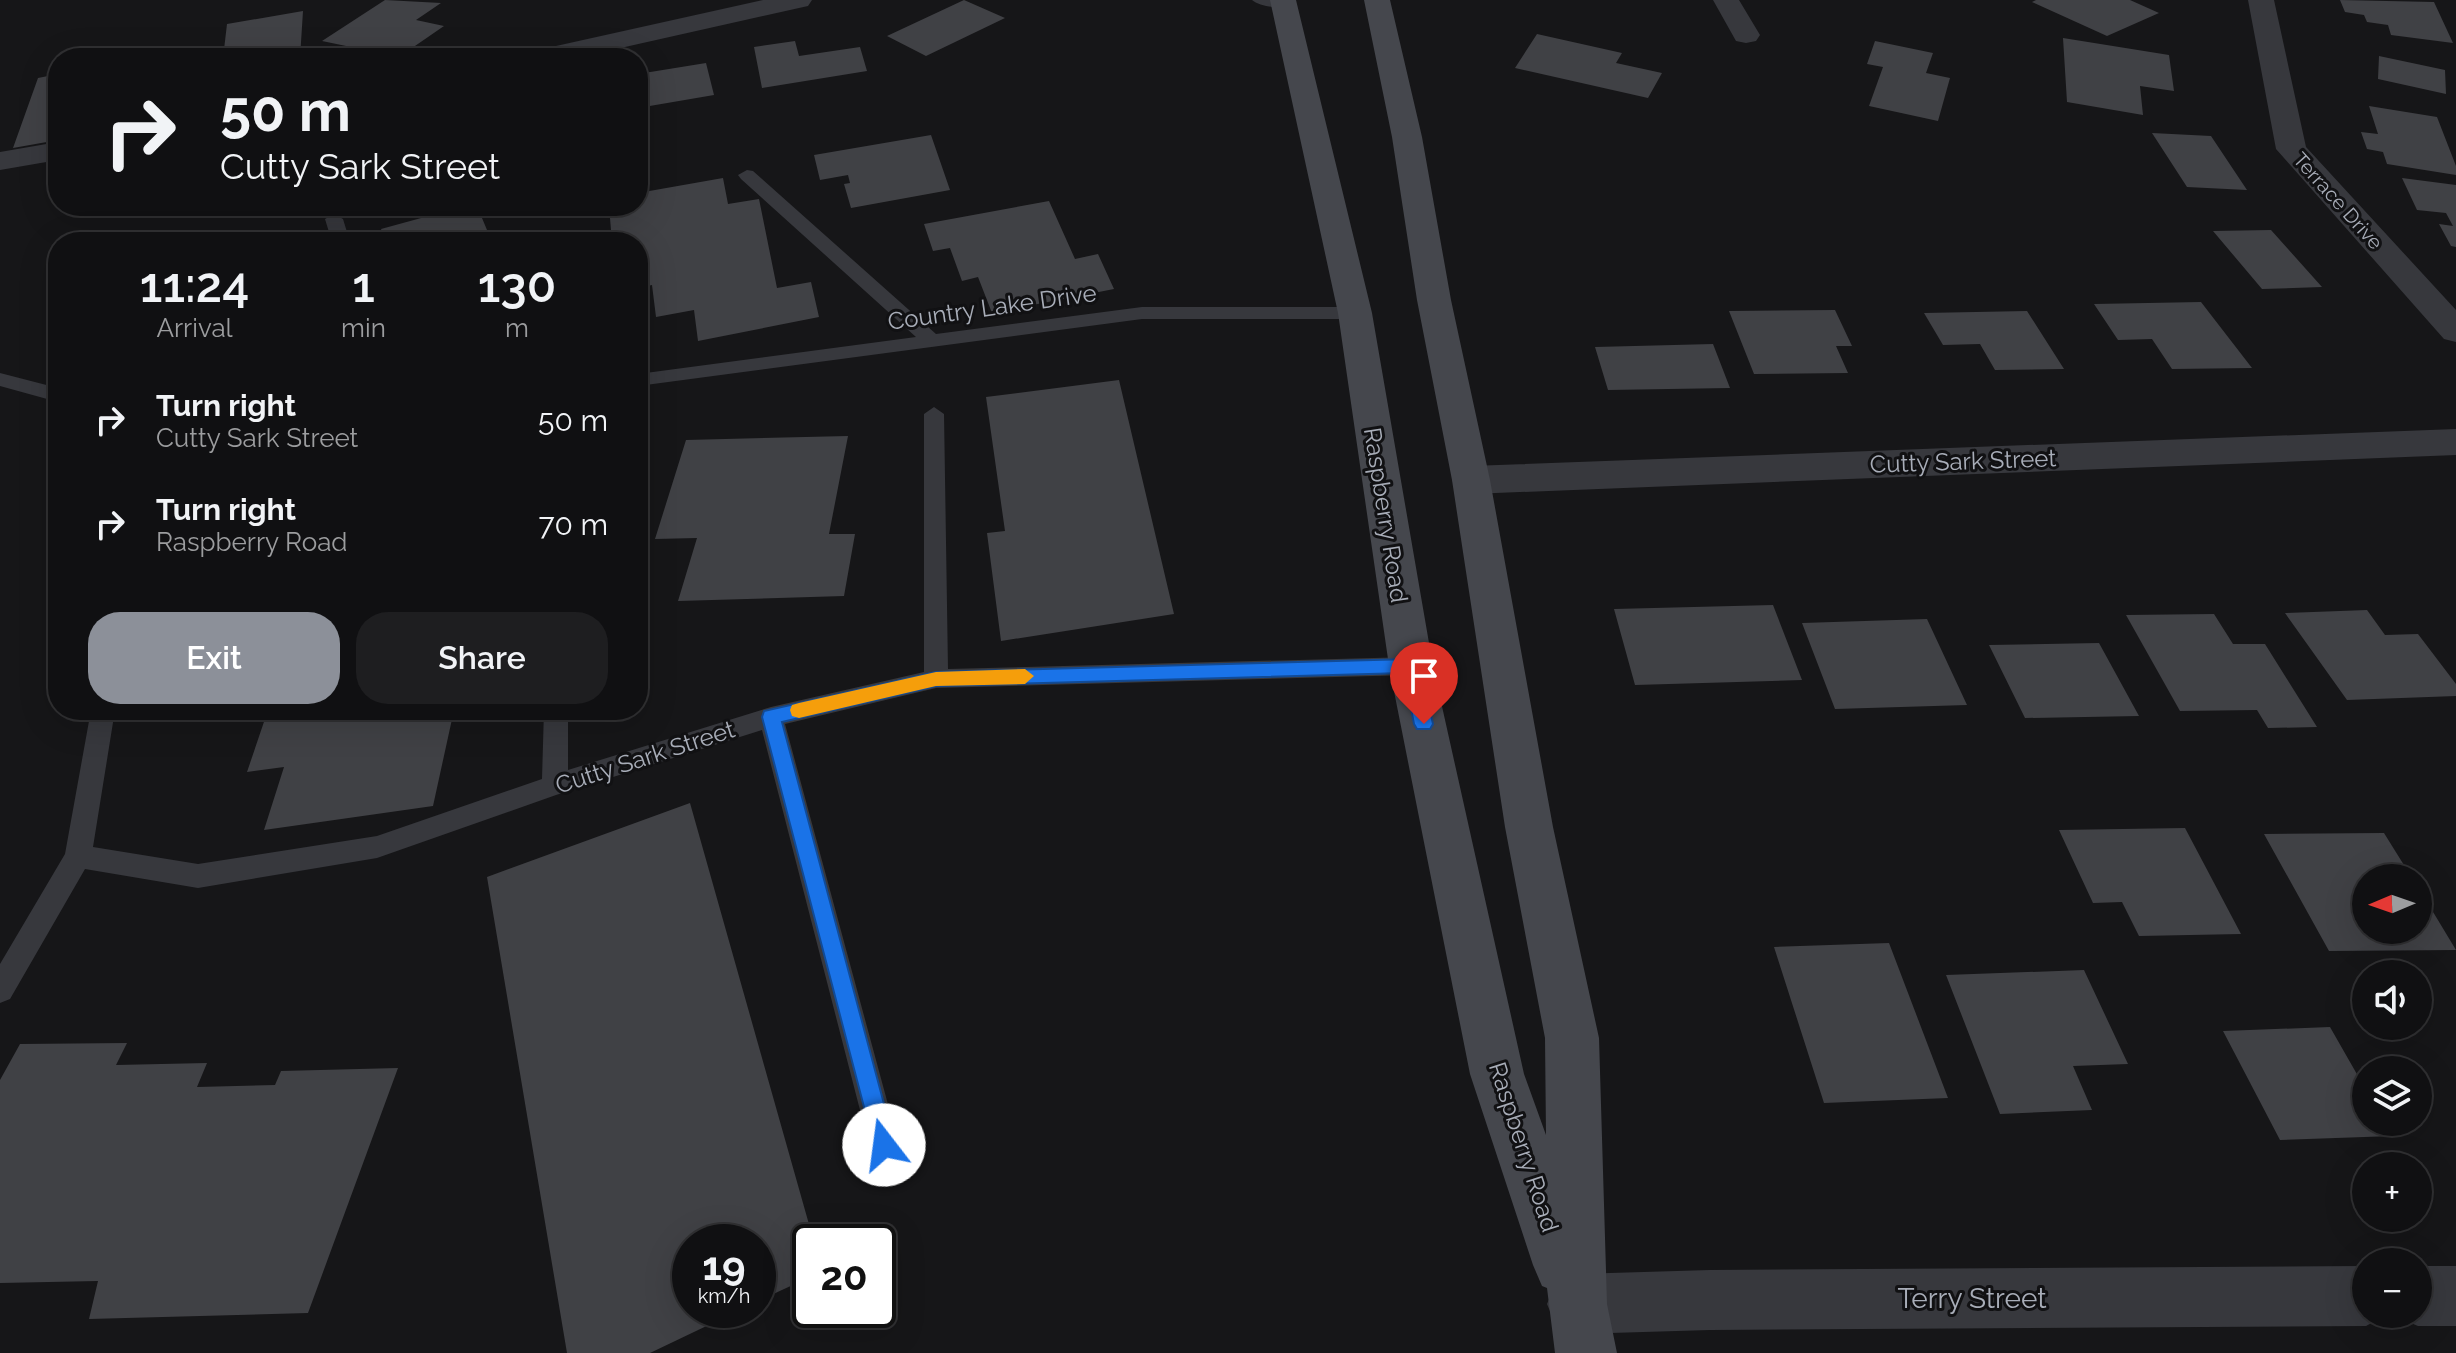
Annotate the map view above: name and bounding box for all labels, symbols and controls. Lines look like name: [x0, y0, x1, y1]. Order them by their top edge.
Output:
text: 50 m: [220, 78, 351, 144]
icon: right: [88, 80, 192, 184]
text: Cutty Sark Street: [220, 145, 500, 187]
street label: Terrace Drive: [2288, 148, 2388, 255]
text: 11:24: [140, 257, 249, 313]
text: 1: [352, 257, 375, 313]
text: 130: [478, 257, 556, 313]
street label: Country Lake Drive: [886, 278, 1098, 336]
text: Arrival: [156, 313, 233, 343]
text: min: [341, 313, 386, 343]
text: m: [505, 313, 529, 343]
text: Turn right: [156, 388, 296, 423]
icon: right: [88, 398, 132, 442]
text: 50 m: [538, 403, 608, 438]
text: Cutty Sark Street: [156, 423, 358, 453]
street label: Raspberry Road: [1358, 425, 1414, 605]
street label: Cutty Sark Street: [1869, 443, 2057, 479]
text: Turn right: [156, 492, 296, 527]
icon: right: [88, 502, 132, 546]
text: 70 m: [538, 507, 608, 542]
text: Raspberry Road: [156, 527, 348, 557]
button: Exit: [88, 612, 340, 704]
button: Share: [356, 612, 608, 704]
pin: [1390, 642, 1458, 724]
icon: arrive: [1402, 654, 1446, 698]
street label: Cutty Sark Street: [552, 714, 738, 800]
north arrow: [2352, 864, 2432, 944]
map controls: [2352, 864, 2432, 1328]
button: sound: [2352, 960, 2432, 1040]
button: layers: [2352, 1056, 2432, 1136]
street label: Raspberry Road: [1483, 1058, 1565, 1236]
position arrow: [842, 1103, 926, 1187]
button: +: [2352, 1152, 2432, 1232]
speed limit sign: 20: [792, 1224, 896, 1328]
text: 19: [702, 1242, 746, 1289]
button: −: [2352, 1248, 2432, 1328]
street label: Terry Street: [1897, 1282, 2047, 1315]
text: km/h: [698, 1284, 750, 1308]

